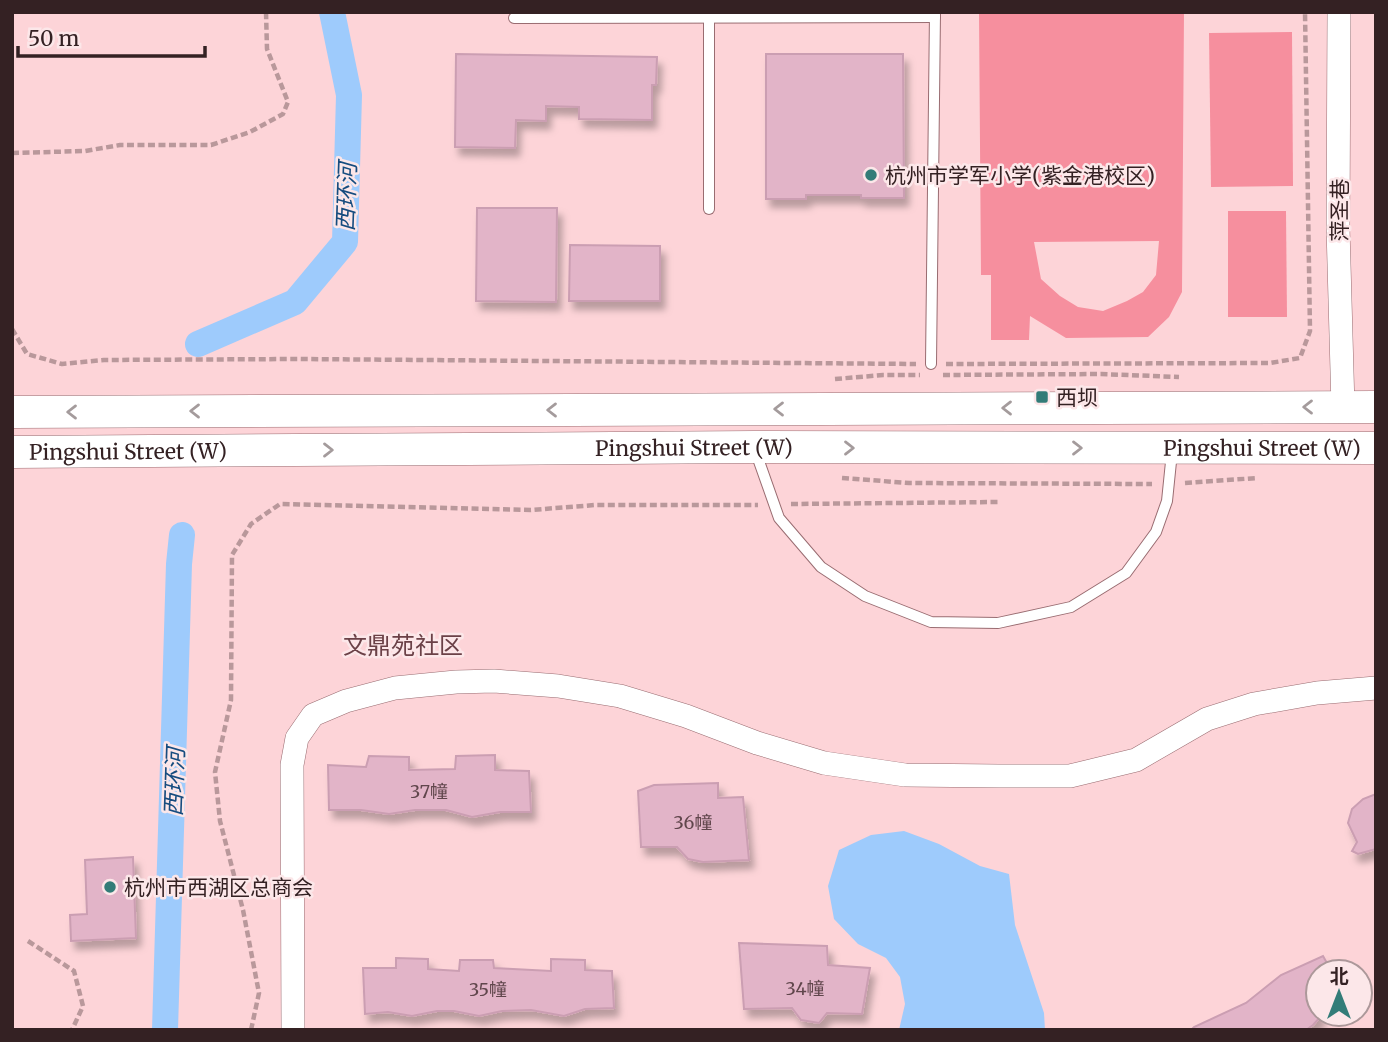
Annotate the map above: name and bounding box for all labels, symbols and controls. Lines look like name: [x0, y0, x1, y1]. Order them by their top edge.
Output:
scale bar: [18, 14, 205, 58]
text: 50 m: [28, 25, 79, 52]
water label: 西环河: [330, 158, 362, 232]
place label: 杭州市学军小学(紫金港校区): [885, 162, 1155, 189]
marker: 杭州市学军小学(紫金港校区): [863, 167, 879, 183]
street label: 萍圣巷: [1326, 179, 1353, 242]
place label: 西坝: [1056, 384, 1098, 411]
marker: 西坝: [1034, 389, 1050, 405]
one-way arrow: [1302, 399, 1312, 415]
one-way arrow: [1001, 400, 1011, 416]
one-way arrow: [773, 401, 784, 417]
one-way arrow: [546, 402, 556, 418]
one-way arrow: [189, 403, 200, 419]
one-way arrow: [66, 404, 77, 420]
street label: Pingshui Street (W): [595, 433, 793, 462]
street label: Pingshui Street (W): [1163, 434, 1361, 461]
street label: Pingshui Street (W): [29, 437, 227, 465]
one-way arrow: [845, 440, 855, 456]
one-way arrow: [1072, 440, 1083, 456]
one-way arrow: [323, 442, 334, 458]
district label: 文鼎苑社区: [343, 630, 463, 661]
water label: 西环河: [158, 743, 190, 817]
house number: 37幢: [410, 780, 448, 803]
house number: 36幢: [674, 811, 712, 834]
place label: 杭州市西湖区总商会: [124, 874, 313, 901]
marker: 杭州市西湖区总商会: [102, 879, 118, 895]
north arrow: [1304, 958, 1374, 1028]
text: 北: [1329, 964, 1349, 988]
house number: 34幢: [785, 977, 825, 1000]
house number: 35幢: [469, 978, 507, 1001]

